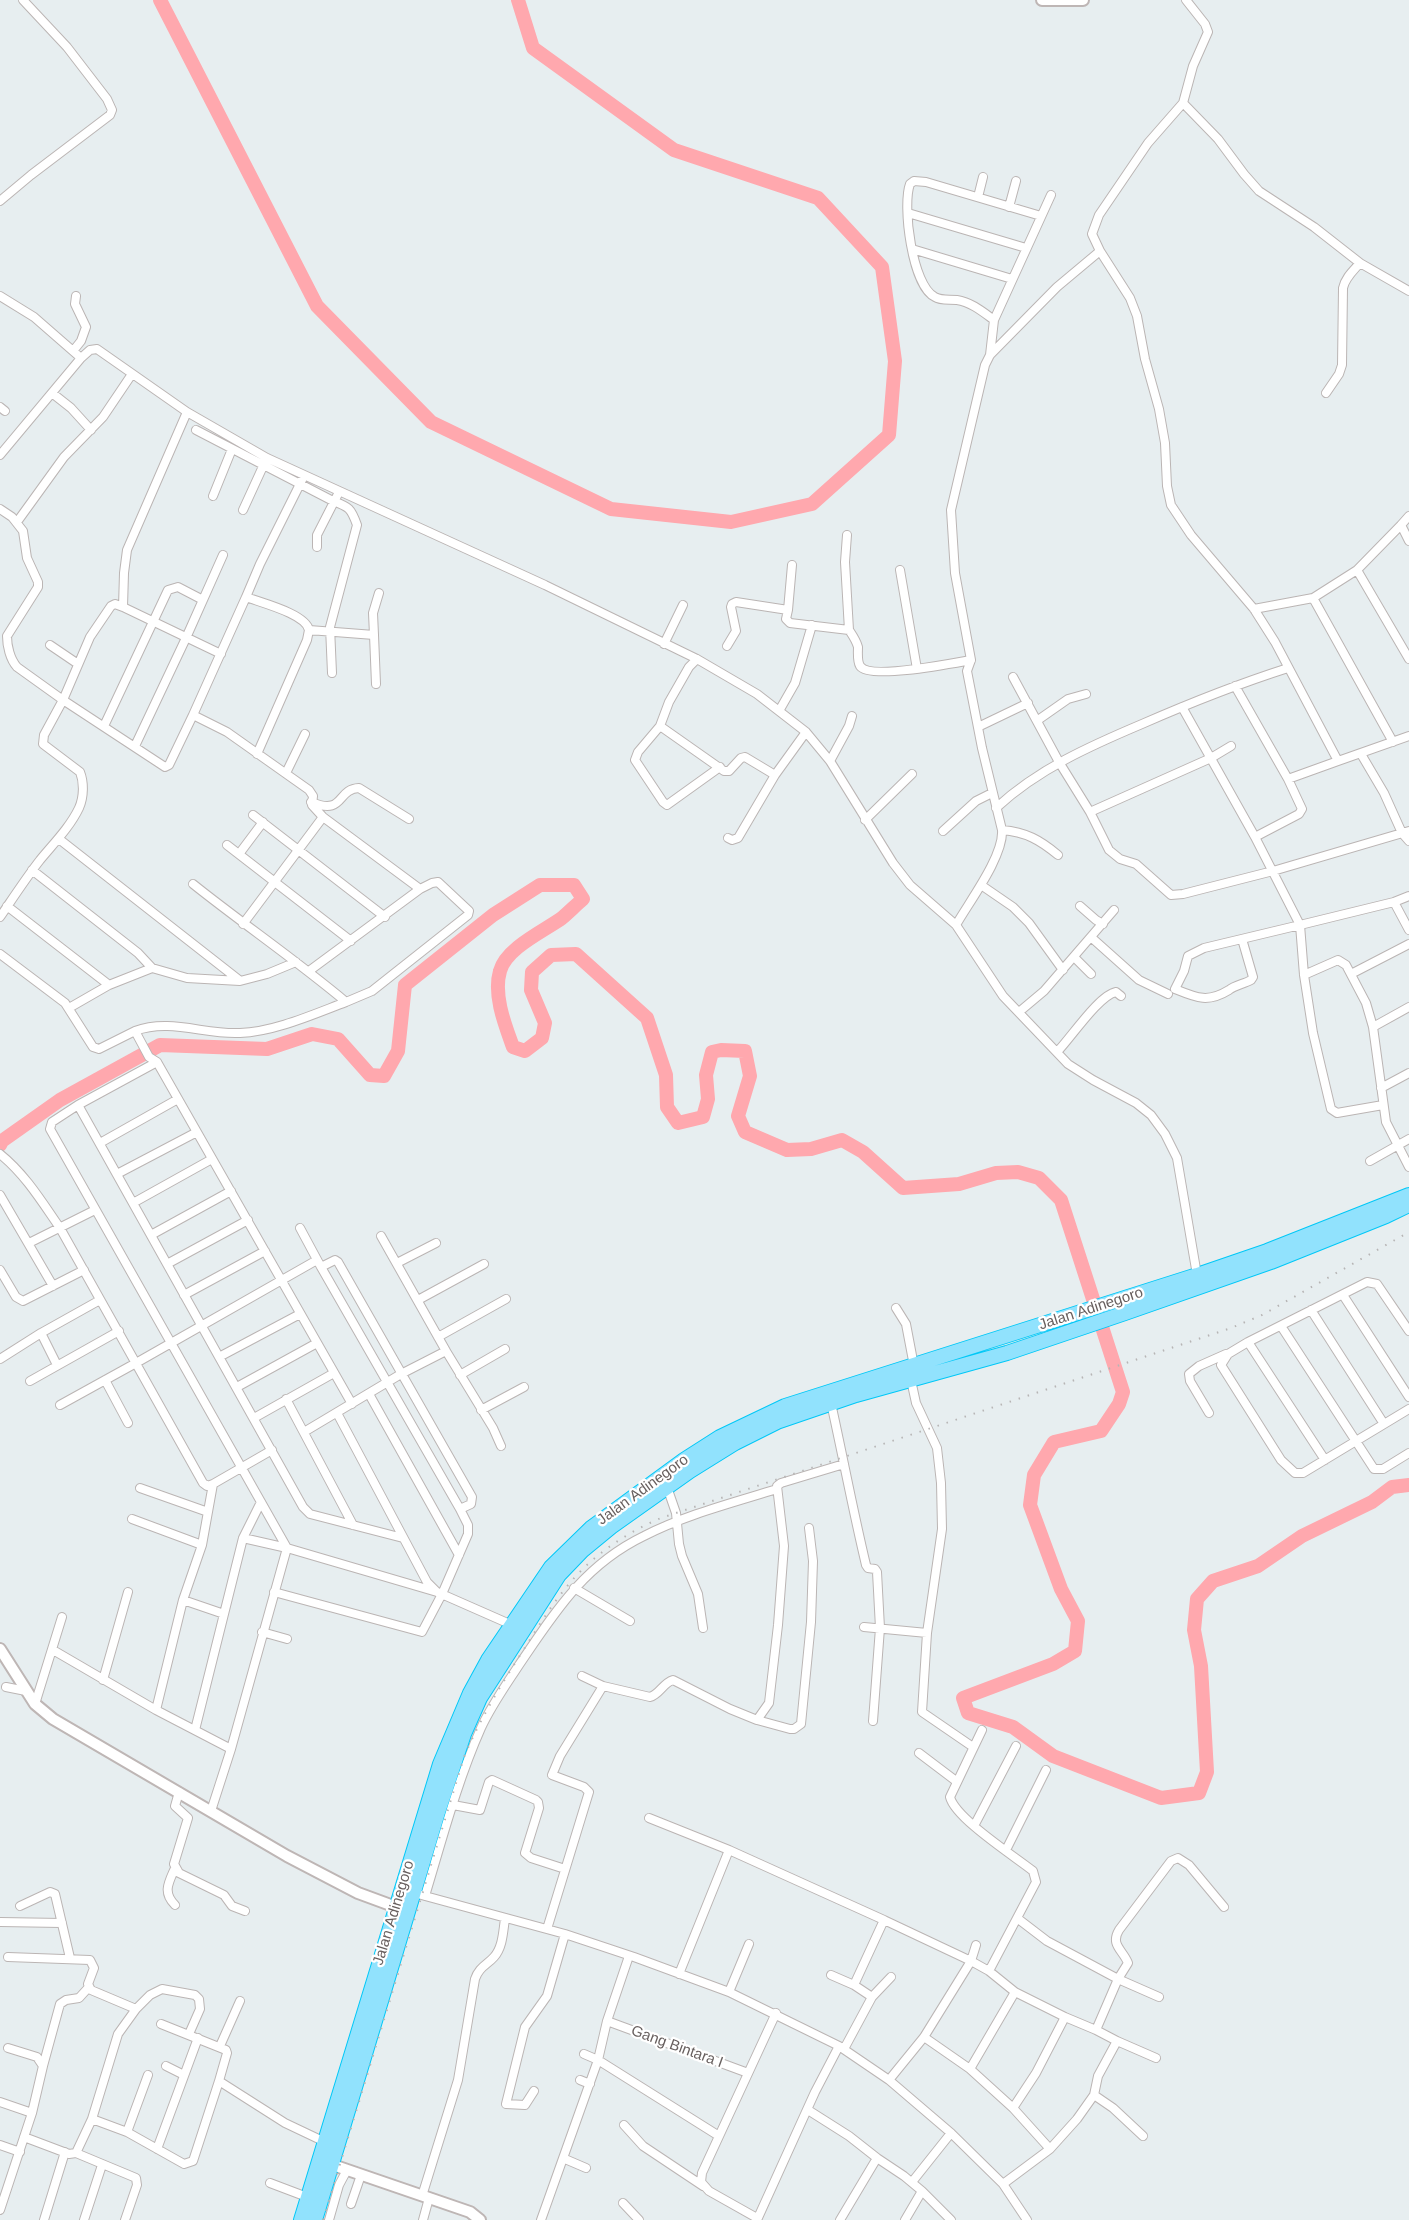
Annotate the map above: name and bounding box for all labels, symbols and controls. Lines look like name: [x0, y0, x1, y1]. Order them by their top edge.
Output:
street label: Jalan Adinegoro: [1037, 1284, 1145, 1334]
street label: Jalan Adinegoro: [594, 1451, 692, 1529]
street label: Jalan Adinegoro: [370, 1859, 418, 1967]
street label: Gang Bintara I: [628, 2022, 726, 2072]

